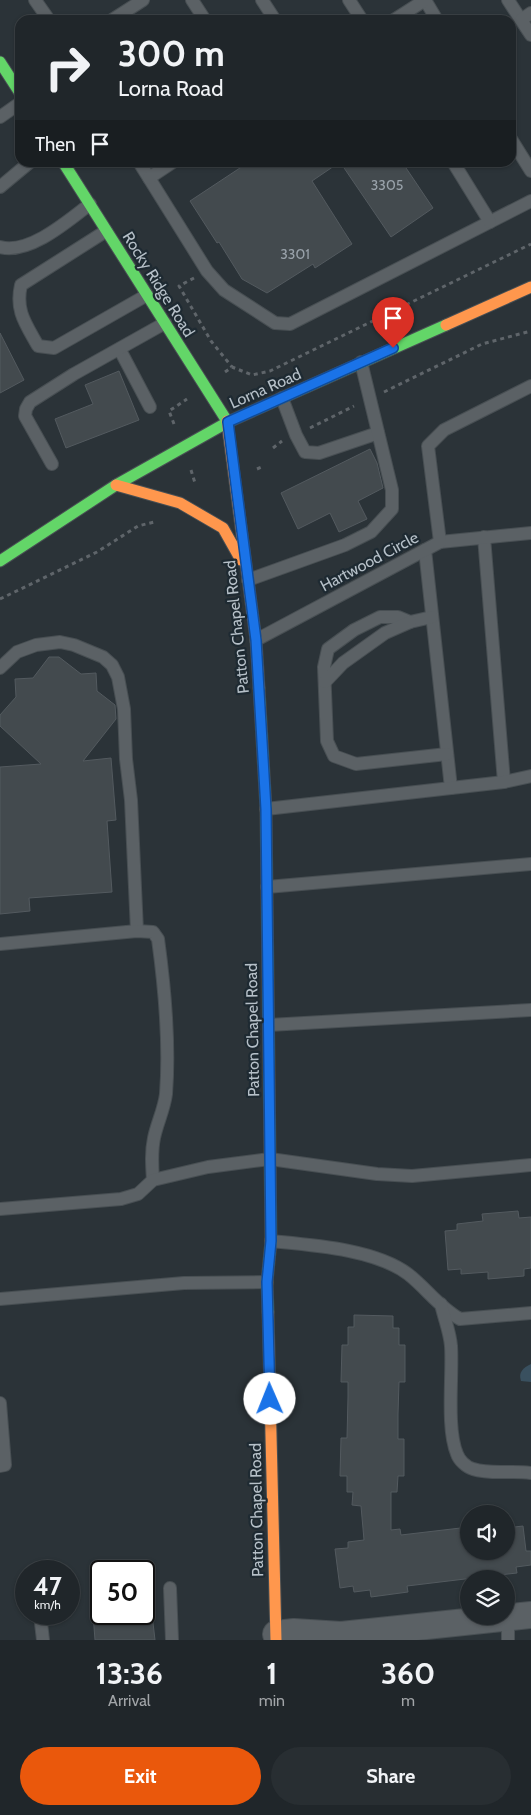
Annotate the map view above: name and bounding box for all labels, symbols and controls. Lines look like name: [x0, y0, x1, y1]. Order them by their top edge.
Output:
text: 300 m: [118, 32, 225, 75]
icon: right: [35, 35, 100, 100]
text: Lorna Road: [118, 75, 223, 102]
icon: arrive: [86, 130, 114, 158]
text: Then: [35, 133, 76, 156]
house number: 3305: [371, 176, 403, 194]
street label: Rocky Ridge Road: [119, 228, 199, 340]
house number: 3301: [280, 245, 310, 263]
pin: [372, 297, 414, 348]
icon: arrive: [379, 304, 407, 332]
street label: Lorna Road: [226, 364, 304, 413]
street label: Hartwood Circle: [317, 528, 422, 595]
street label: Patton Chapel Road: [220, 559, 253, 695]
street label: Patton Chapel Road: [242, 963, 263, 1097]
position arrow: [243, 1372, 295, 1424]
street label: Patton Chapel Road: [246, 1443, 267, 1577]
map controls: [460, 1505, 515, 1625]
button: sound: [460, 1505, 515, 1560]
speed limit sign: 50: [90, 1560, 155, 1625]
button: layers: [460, 1570, 515, 1625]
text: 47: [33, 1571, 62, 1601]
text: km/h: [34, 1597, 61, 1612]
text: 13:36: [96, 1655, 163, 1692]
text: 1: [266, 1655, 277, 1692]
text: 360: [381, 1655, 435, 1692]
text: Arrival: [108, 1691, 151, 1710]
text: min: [259, 1691, 285, 1710]
text: m: [401, 1691, 415, 1710]
button: Exit: [20, 1747, 261, 1805]
button: Share: [271, 1747, 511, 1805]

